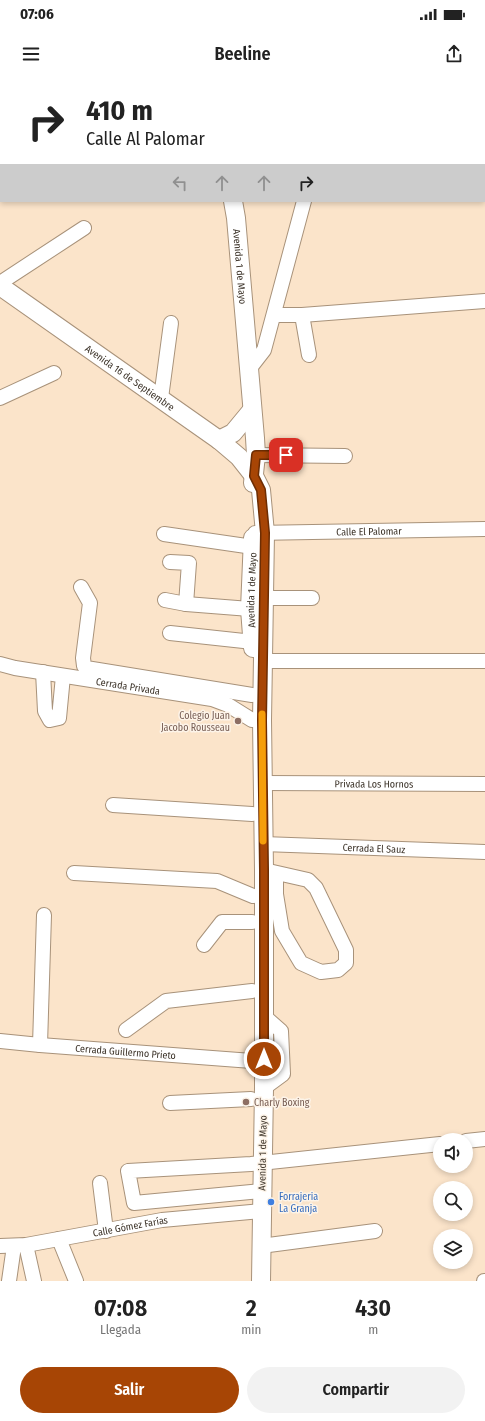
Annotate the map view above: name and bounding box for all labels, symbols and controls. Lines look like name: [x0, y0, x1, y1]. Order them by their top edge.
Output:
text: 07:06: [20, 5, 54, 23]
icon: menu: [20, 43, 42, 65]
text: Beeline: [214, 43, 271, 65]
icon: share: [443, 43, 465, 65]
text: 410 m: [86, 94, 153, 127]
icon: right: [20, 96, 72, 148]
text: Calle Al Palomar: [86, 128, 205, 150]
icon: left: [169, 172, 191, 194]
icon: ahead: [211, 172, 233, 194]
icon: ahead: [253, 172, 275, 194]
icon: right: [295, 172, 317, 194]
street label: Avenida 1 de Mayo: [230, 228, 248, 305]
street label: Avenida 16 de Septiembre: [83, 343, 176, 414]
pin: [269, 438, 303, 472]
icon: arrive: [275, 444, 297, 466]
street label: Calle El Palomar: [336, 525, 402, 539]
street label: Avenida 1 de Mayo: [245, 552, 259, 628]
street label: Cerrada Privada: [95, 676, 161, 698]
place label: Colegio Juan Jacobo Rousseau: [161, 710, 230, 734]
marker: Colegio Juan Jacobo Rousseau: [233, 716, 243, 726]
street label: Privada Los Hornos: [335, 778, 413, 791]
street label: Cerrada El Sauz: [342, 842, 406, 856]
position arrow: [243, 1038, 285, 1080]
street label: Cerrada Guillermo Prieto: [75, 1043, 176, 1062]
marker: Charly Boxing: [241, 1097, 251, 1107]
place label: Charly Boxing: [254, 1097, 310, 1109]
street label: Avenida 1 de Mayo: [256, 1115, 270, 1191]
map controls: [433, 1133, 473, 1269]
button: sound: [433, 1133, 473, 1173]
button: search: [433, 1181, 473, 1221]
place label: Forrajeria La Granja: [279, 1191, 318, 1215]
marker: Forrajeria La Granja: [266, 1197, 276, 1207]
street label: Calle Gómez Farías: [92, 1215, 168, 1240]
button: layers: [433, 1229, 473, 1269]
text: 07:08: [94, 1294, 147, 1322]
text: 2: [246, 1294, 257, 1322]
text: 430: [355, 1294, 391, 1322]
text: Llegada: [100, 1322, 141, 1337]
text: min: [241, 1322, 261, 1337]
text: m: [368, 1322, 378, 1337]
button: Salir: [20, 1367, 239, 1413]
button: Compartir: [247, 1367, 465, 1413]

